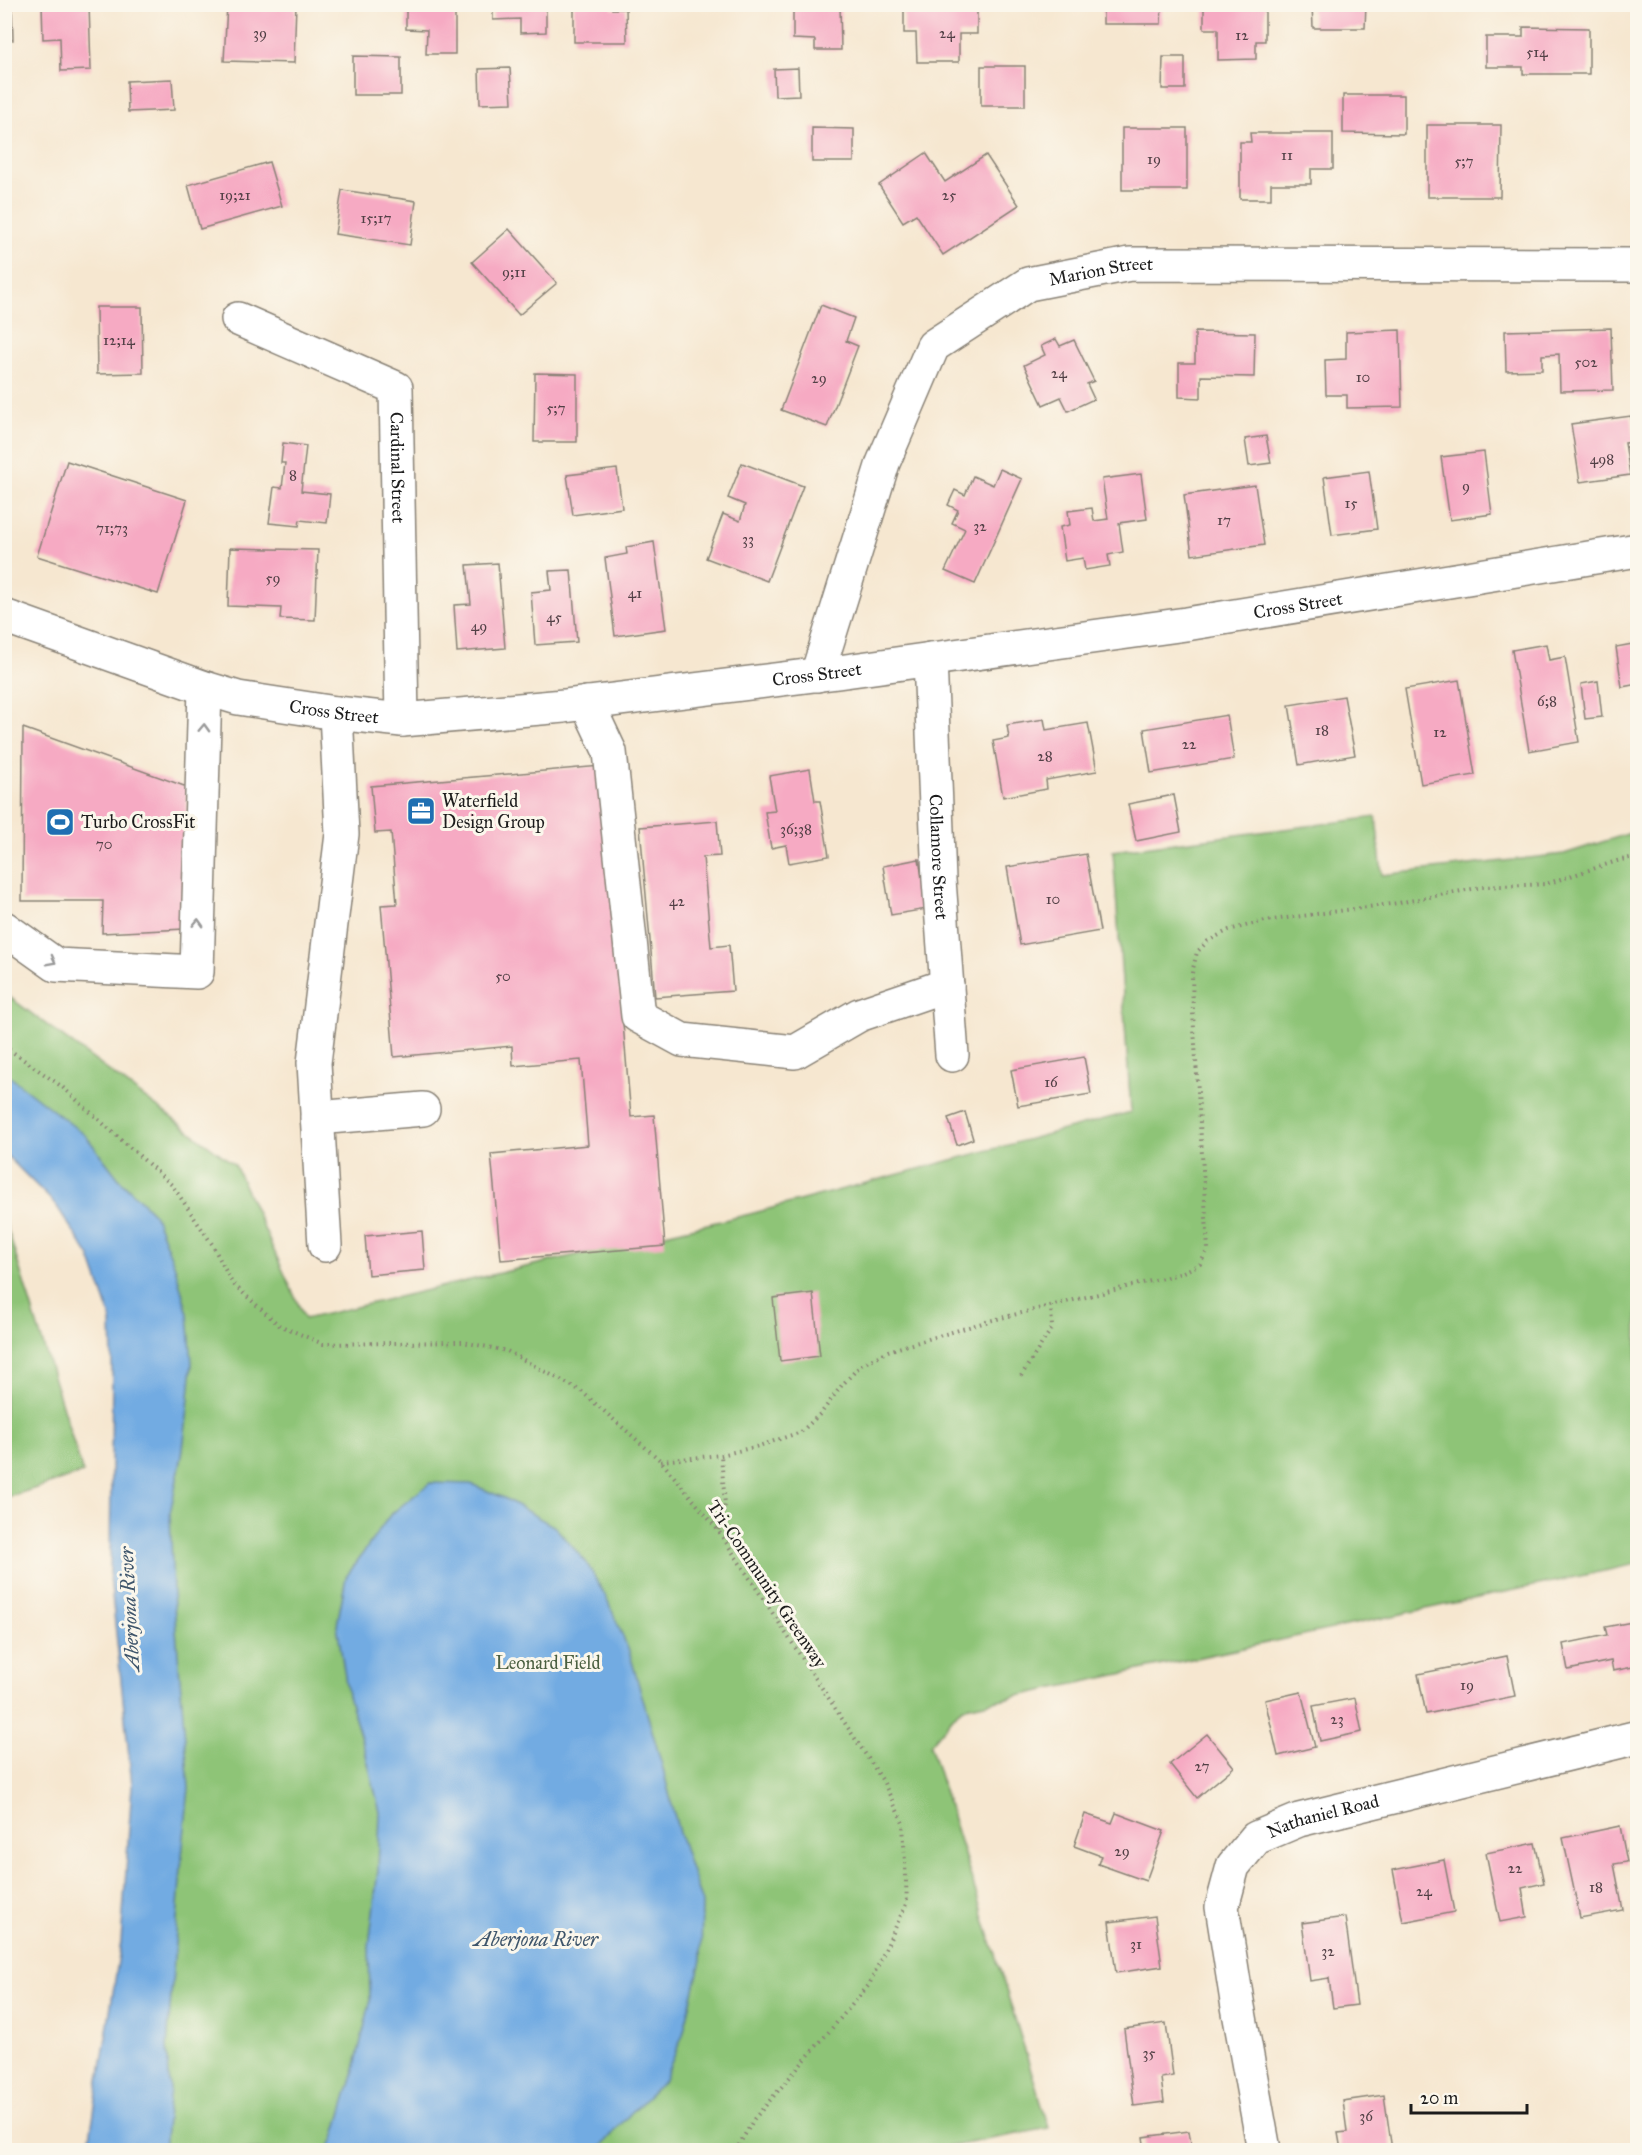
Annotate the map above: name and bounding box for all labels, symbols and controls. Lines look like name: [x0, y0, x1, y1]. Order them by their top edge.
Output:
house number: 39: [253, 24, 267, 42]
house number: 24: [939, 24, 956, 42]
house number: 12: [1235, 26, 1249, 44]
house number: 514: [1526, 43, 1548, 61]
house number: 11: [1281, 146, 1293, 164]
house number: 19: [1147, 150, 1161, 168]
house number: 5;7: [1454, 152, 1474, 170]
house number: 19;21: [219, 186, 251, 204]
house number: 25: [942, 186, 956, 204]
house number: 15;17: [361, 209, 391, 227]
street label: Marion Street: [1047, 253, 1154, 291]
house number: 9;11: [502, 263, 526, 281]
house number: 12;14: [103, 331, 136, 349]
house number: 502: [1574, 353, 1598, 371]
house number: 24: [1051, 364, 1068, 382]
house number: 10: [1356, 368, 1370, 386]
house number: 29: [811, 369, 827, 387]
house number: 5;7: [546, 399, 566, 417]
street label: Cardinal Street: [385, 412, 409, 524]
house number: 498: [1590, 450, 1614, 468]
house number: 8: [289, 466, 297, 484]
house number: 9: [1462, 477, 1470, 495]
house number: 15: [1345, 494, 1357, 512]
house number: 17: [1217, 511, 1231, 529]
house number: 32: [973, 517, 987, 535]
house number: 71;73: [96, 519, 128, 537]
house number: 33: [742, 530, 754, 548]
house number: 59: [265, 569, 281, 587]
house number: 41: [628, 584, 642, 602]
street label: Cross Street: [1252, 587, 1345, 624]
house number: 45: [546, 608, 562, 626]
house number: 49: [471, 617, 487, 635]
street label: Cross Street: [771, 658, 864, 691]
house number: 6;8: [1537, 692, 1557, 710]
street label: Cross Street: [288, 695, 380, 729]
house number: 18: [1315, 721, 1329, 739]
house number: 12: [1433, 723, 1447, 741]
one-way arrow: [197, 724, 210, 733]
house number: 22: [1182, 735, 1197, 753]
house number: 28: [1037, 747, 1053, 765]
place label: Waterfield Design Group: [442, 790, 545, 834]
street label: Collamore Street: [925, 794, 953, 921]
office icon: Waterfield Design Group: [405, 795, 437, 827]
sports icon: Turbo CrossFit: [44, 806, 76, 838]
place label: Turbo CrossFit: [81, 811, 196, 833]
house number: 36;38: [780, 820, 812, 838]
house number: 70: [96, 835, 112, 853]
house number: 10: [1046, 890, 1060, 908]
house number: 42: [669, 892, 685, 910]
one-way arrow: [192, 919, 205, 928]
one-way arrow: [46, 954, 56, 965]
house number: 50: [495, 967, 511, 985]
house number: 16: [1044, 1073, 1059, 1091]
street label: Tri-Community Greenway: [703, 1496, 832, 1672]
water label: Aberjona River: [114, 1545, 144, 1674]
park label: Leonard Field: [496, 1652, 600, 1674]
house number: 19: [1460, 1676, 1474, 1694]
house number: 23: [1330, 1710, 1344, 1728]
house number: 27: [1195, 1757, 1210, 1775]
street label: Nathaniel Road: [1264, 1790, 1381, 1843]
house number: 29: [1114, 1842, 1130, 1860]
house number: 22: [1508, 1859, 1523, 1877]
house number: 18: [1589, 1878, 1603, 1896]
house number: 24: [1416, 1882, 1433, 1900]
water label: Aberjona River: [472, 1927, 600, 1951]
house number: 31: [1130, 1935, 1142, 1953]
house number: 32: [1321, 1942, 1335, 1960]
house number: 35: [1143, 2044, 1156, 2062]
scale bar: [1411, 2077, 1526, 2115]
text: 20 m: [1420, 2087, 1458, 2109]
house number: 36: [1359, 2107, 1374, 2125]

